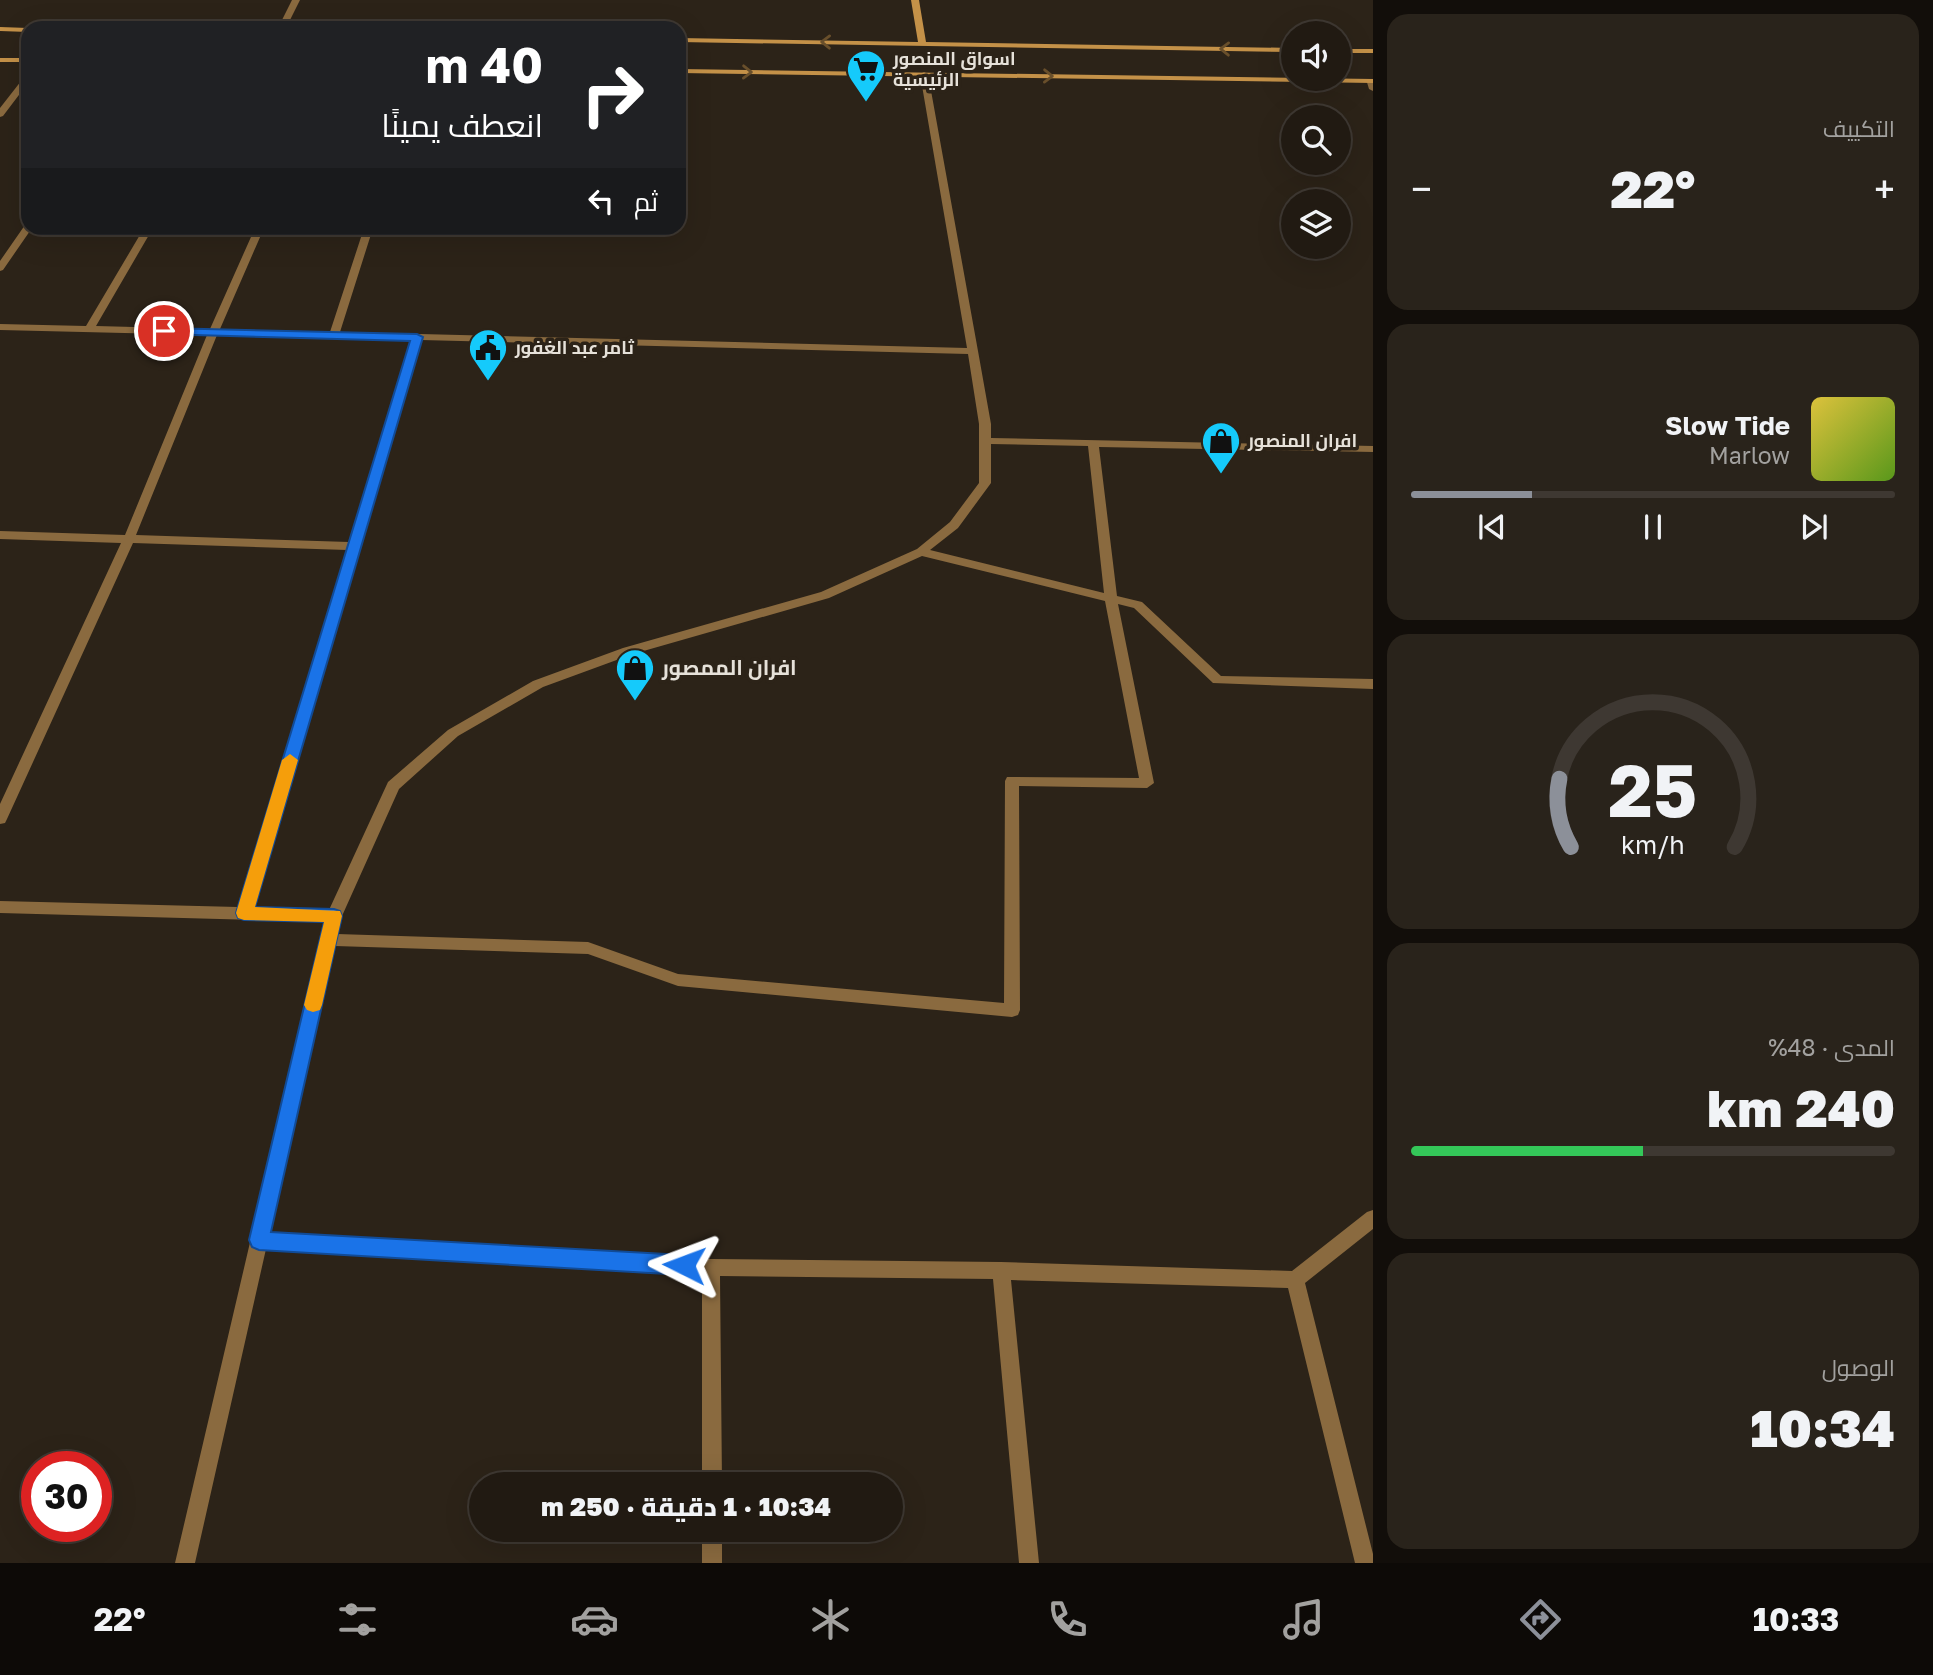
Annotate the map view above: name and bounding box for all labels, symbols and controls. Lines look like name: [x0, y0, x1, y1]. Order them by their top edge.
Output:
map controls: [1281, 21, 1351, 259]
button: sound: [1281, 21, 1351, 91]
text: 40 m: [425, 35, 543, 94]
one-way arrow: [820, 35, 831, 50]
one-way arrow: [1219, 41, 1230, 57]
place label: اسواق المنصور الرئيسية: [892, 47, 1016, 91]
supermarket icon: اسواق المنصور الرئيسية: [845, 48, 887, 103]
icon: right: [567, 49, 658, 140]
one-way arrow: [742, 64, 753, 79]
one-way arrow: [1043, 69, 1054, 84]
button: search: [1281, 105, 1351, 175]
text: انعطف يمينًا: [381, 106, 543, 144]
text: التكييف: [1823, 114, 1895, 142]
text: 22°: [1611, 157, 1695, 219]
text: −: [1411, 166, 1432, 211]
text: +: [1874, 166, 1895, 211]
icon: left: [582, 182, 620, 220]
text: ثم: [634, 186, 658, 217]
button: layers: [1281, 189, 1351, 259]
pin: [134, 301, 194, 361]
icon: arrive: [145, 312, 183, 350]
public building icon: ثامر عبد الغفور: [467, 327, 509, 382]
place label: ثامر عبد الغفور: [514, 336, 634, 359]
text: Slow Tide: [1665, 410, 1790, 441]
shop icon: افران المنصور: [1200, 420, 1242, 475]
place label: افران المنصور: [1247, 429, 1357, 452]
text: Marlow: [1709, 441, 1790, 469]
icon: previous: [1473, 508, 1511, 546]
icon: pause: [1634, 508, 1672, 546]
icon: next: [1795, 508, 1833, 546]
shop icon: افران الممصور: [614, 647, 656, 702]
place label: افران الممصور: [661, 654, 797, 681]
text: 25: [1609, 747, 1697, 834]
text: km/h: [1621, 829, 1685, 860]
text: المدى · 48%: [1768, 1033, 1895, 1061]
text: 240 km: [1707, 1076, 1895, 1138]
position arrow: [647, 1228, 721, 1302]
text: الوصول: [1822, 1353, 1895, 1381]
text: 10:34: [1750, 1396, 1895, 1458]
speed limit sign: 30: [21, 1451, 112, 1542]
text: 10:34 · 1 دقيقة · 250 m: [541, 1491, 831, 1522]
icon: filters: [333, 1595, 382, 1644]
icon: car: [570, 1595, 619, 1644]
icon: climate: [806, 1595, 855, 1644]
icon: phone: [1043, 1595, 1092, 1644]
icon: music: [1279, 1595, 1328, 1644]
icon: directions: [1516, 1595, 1565, 1644]
text: 22°: [94, 1600, 145, 1638]
text: 10:33: [1753, 1600, 1839, 1638]

